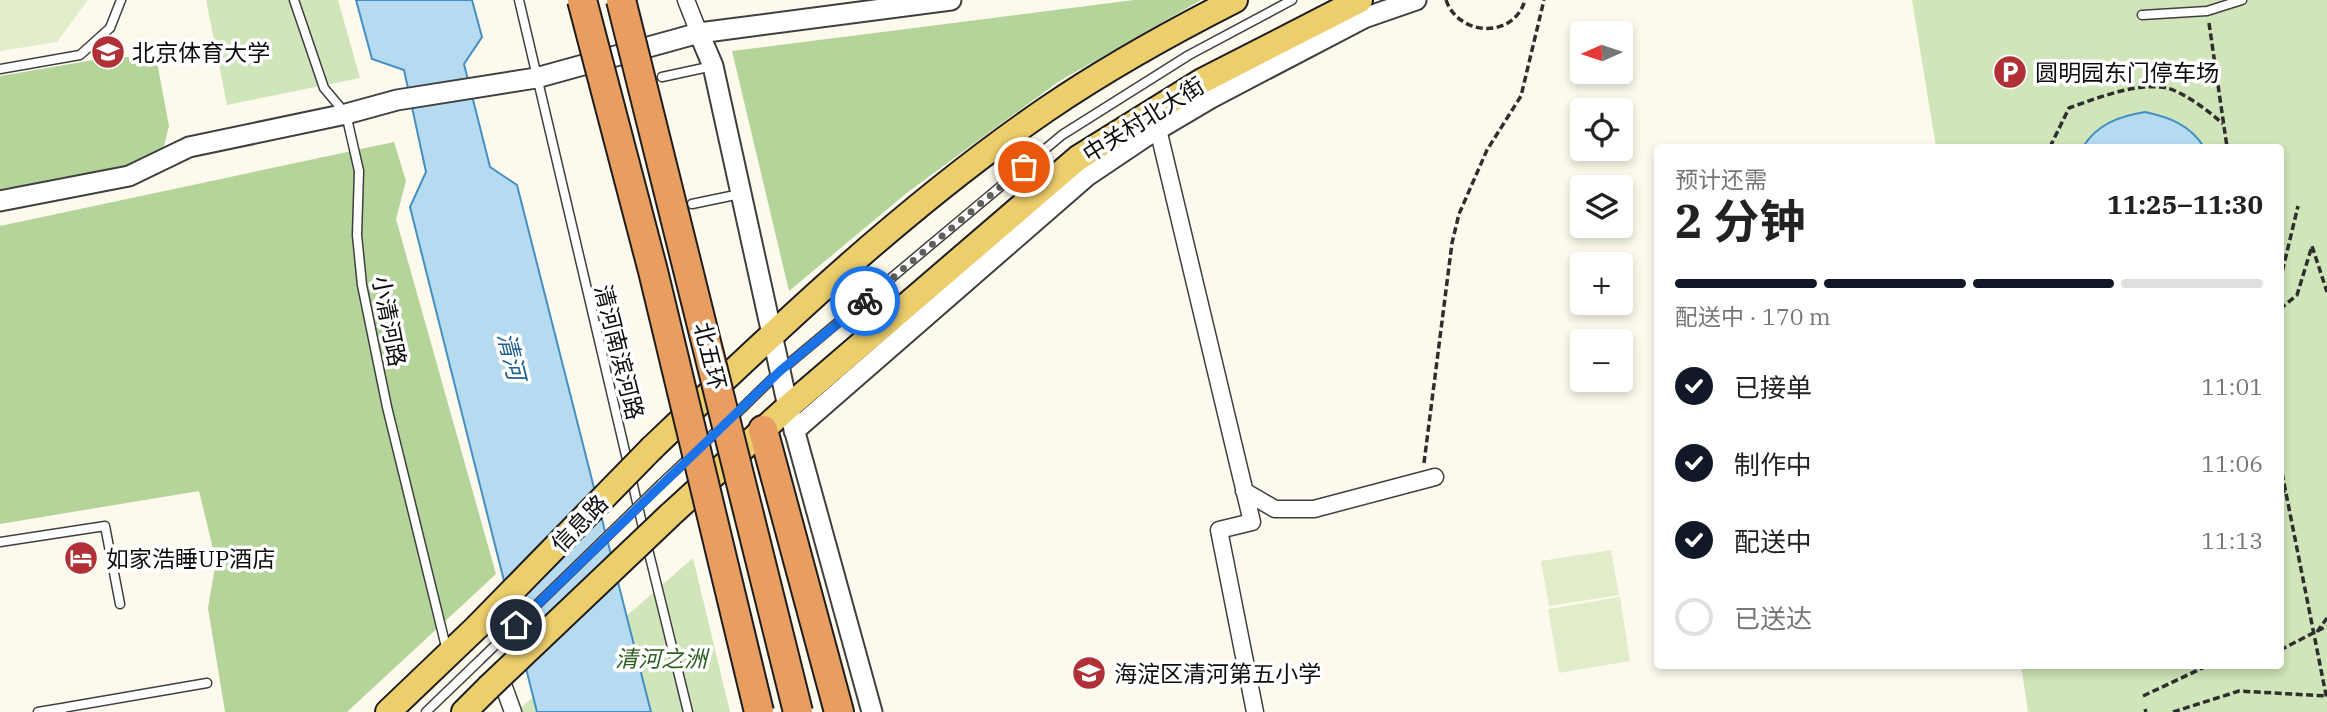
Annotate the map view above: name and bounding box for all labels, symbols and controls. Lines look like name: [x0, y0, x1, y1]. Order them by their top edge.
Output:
north arrow: [1570, 21, 1633, 84]
map controls: [1570, 21, 1633, 392]
school or university icon: 北京体育大学: [89, 33, 127, 71]
place label: 北京体育大学: [132, 37, 270, 67]
parking icon: 圆明园东门停车场: [1991, 53, 2029, 91]
place label: 圆明园东门停车场: [2035, 57, 2219, 87]
street label: 中关村北大街: [1077, 70, 1209, 168]
button: locate: [1570, 98, 1633, 161]
pin: [994, 137, 1054, 197]
icon: bag: [1005, 148, 1043, 186]
text: 预计还需: [1675, 164, 1767, 194]
button: layers: [1570, 175, 1633, 238]
text: 11:25–11:30: [2107, 187, 2263, 221]
text: 2 分钟: [1675, 191, 1805, 251]
button: +: [1570, 252, 1633, 315]
courier: [830, 266, 900, 336]
street label: 小清河路: [366, 273, 414, 369]
street label: 清河南滨河路: [589, 281, 651, 423]
icon: bike: [846, 282, 884, 320]
text: 配送中 · 170 m: [1675, 301, 1831, 331]
street label: 北五环: [688, 319, 734, 393]
water label: 清河: [491, 329, 534, 387]
button: −: [1570, 329, 1633, 392]
icon: check: [1675, 367, 1713, 405]
text: 已接单: [1734, 370, 1812, 404]
text: 11:01: [2201, 371, 2263, 401]
icon: check: [1675, 444, 1713, 482]
text: 制作中: [1734, 447, 1812, 481]
text: 11:06: [2201, 448, 2263, 478]
street label: 信息路: [544, 488, 614, 558]
icon: check: [1675, 521, 1713, 559]
text: 配送中: [1734, 524, 1812, 558]
text: 11:13: [2201, 525, 2263, 555]
hotel icon: 如家浩睡UP酒店: [62, 539, 100, 577]
place label: 如家浩睡UP酒店: [106, 543, 275, 573]
pin: [486, 595, 546, 655]
text: 已送达: [1734, 601, 1812, 635]
icon: home: [497, 606, 535, 644]
park label: 清河之洲: [615, 643, 710, 673]
school or university icon: 海淀区清河第五小学: [1070, 654, 1108, 692]
place label: 海淀区清河第五小学: [1114, 658, 1321, 688]

